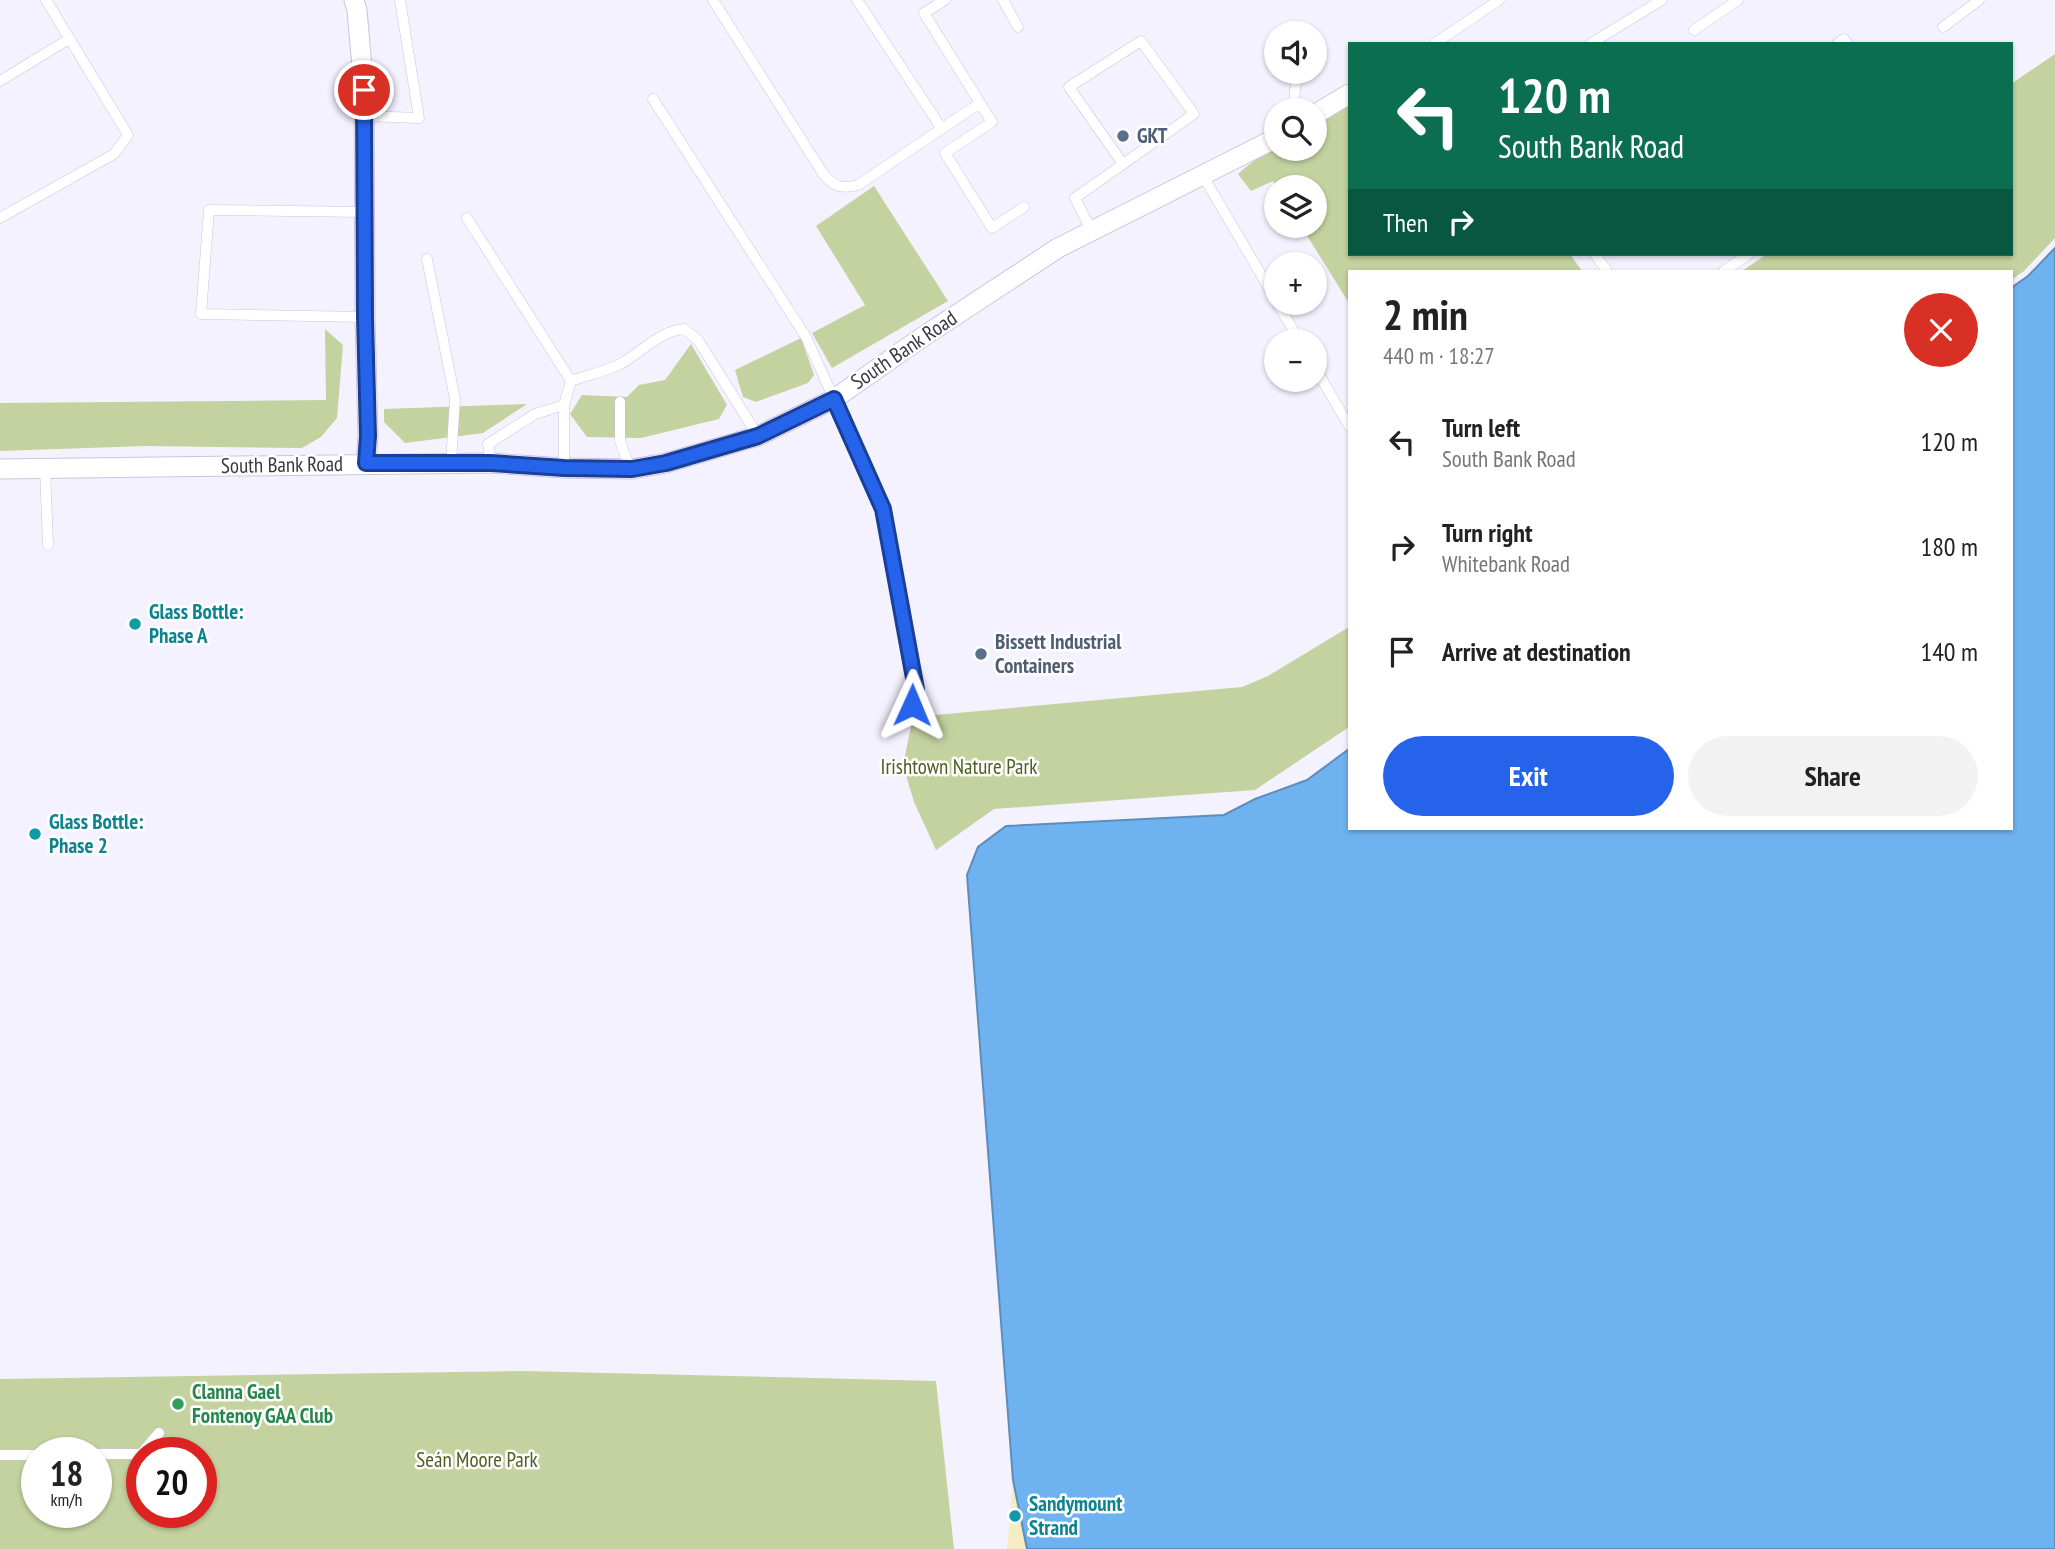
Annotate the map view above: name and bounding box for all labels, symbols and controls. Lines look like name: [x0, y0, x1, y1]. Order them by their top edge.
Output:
map controls: [1264, 21, 1327, 392]
button: sound: [1264, 21, 1327, 84]
pin: [334, 60, 394, 120]
text: 120 m: [1498, 63, 1611, 127]
icon: left: [1383, 70, 1474, 161]
icon: arrive: [345, 71, 383, 109]
button: search: [1264, 98, 1327, 161]
place label: GKT: [1137, 122, 1168, 149]
text: South Bank Road: [1498, 125, 1684, 167]
marker: GKT: [1115, 128, 1131, 144]
button: layers: [1264, 175, 1327, 238]
icon: right: [1442, 203, 1480, 241]
text: Then: [1383, 206, 1428, 239]
button: +: [1264, 252, 1327, 315]
text: 2 min: [1383, 287, 1468, 342]
button: close: [1904, 293, 1978, 367]
street label: South Bank Road: [846, 304, 962, 395]
button: −: [1264, 329, 1327, 392]
text: 440 m · 18:27: [1383, 341, 1495, 370]
text: Turn left: [1442, 411, 1520, 444]
icon: left: [1383, 423, 1421, 461]
text: 120 m: [1920, 425, 1978, 458]
text: South Bank Road: [1442, 444, 1576, 473]
street label: South Bank Road: [221, 450, 343, 479]
text: Turn right: [1442, 516, 1533, 549]
icon: right: [1383, 528, 1421, 566]
text: 180 m: [1920, 530, 1978, 563]
text: Whitebank Road: [1442, 549, 1570, 578]
place label: Glass Bottle: Phase A: [149, 598, 243, 649]
marker: Glass Bottle: Phase A: [127, 616, 143, 632]
place label: Bissett Industrial Containers: [995, 628, 1122, 679]
icon: arrive: [1383, 633, 1421, 671]
text: Arrive at destination: [1442, 635, 1631, 668]
text: 140 m: [1920, 635, 1978, 668]
marker: Bissett Industrial Containers: [973, 646, 989, 662]
position arrow: [875, 668, 949, 742]
button: Exit: [1383, 736, 1674, 816]
button: Share: [1688, 736, 1978, 816]
park label: Irishtown Nature Park: [881, 753, 1037, 780]
place label: Glass Bottle: Phase 2: [49, 808, 143, 859]
marker: Glass Bottle: Phase 2: [27, 826, 43, 842]
place label: Clanna Gael Fontenoy GAA Club: [192, 1378, 333, 1429]
marker: Clanna Gael Fontenoy GAA Club: [170, 1396, 186, 1412]
speed limit sign: 20: [126, 1437, 217, 1528]
park label: Seán Moore Park: [416, 1446, 538, 1473]
text: 18: [50, 1450, 83, 1496]
text: km/h: [51, 1488, 82, 1511]
place label: Sandymount Strand: [1029, 1490, 1122, 1541]
marker: Sandymount Strand: [1007, 1508, 1023, 1524]

